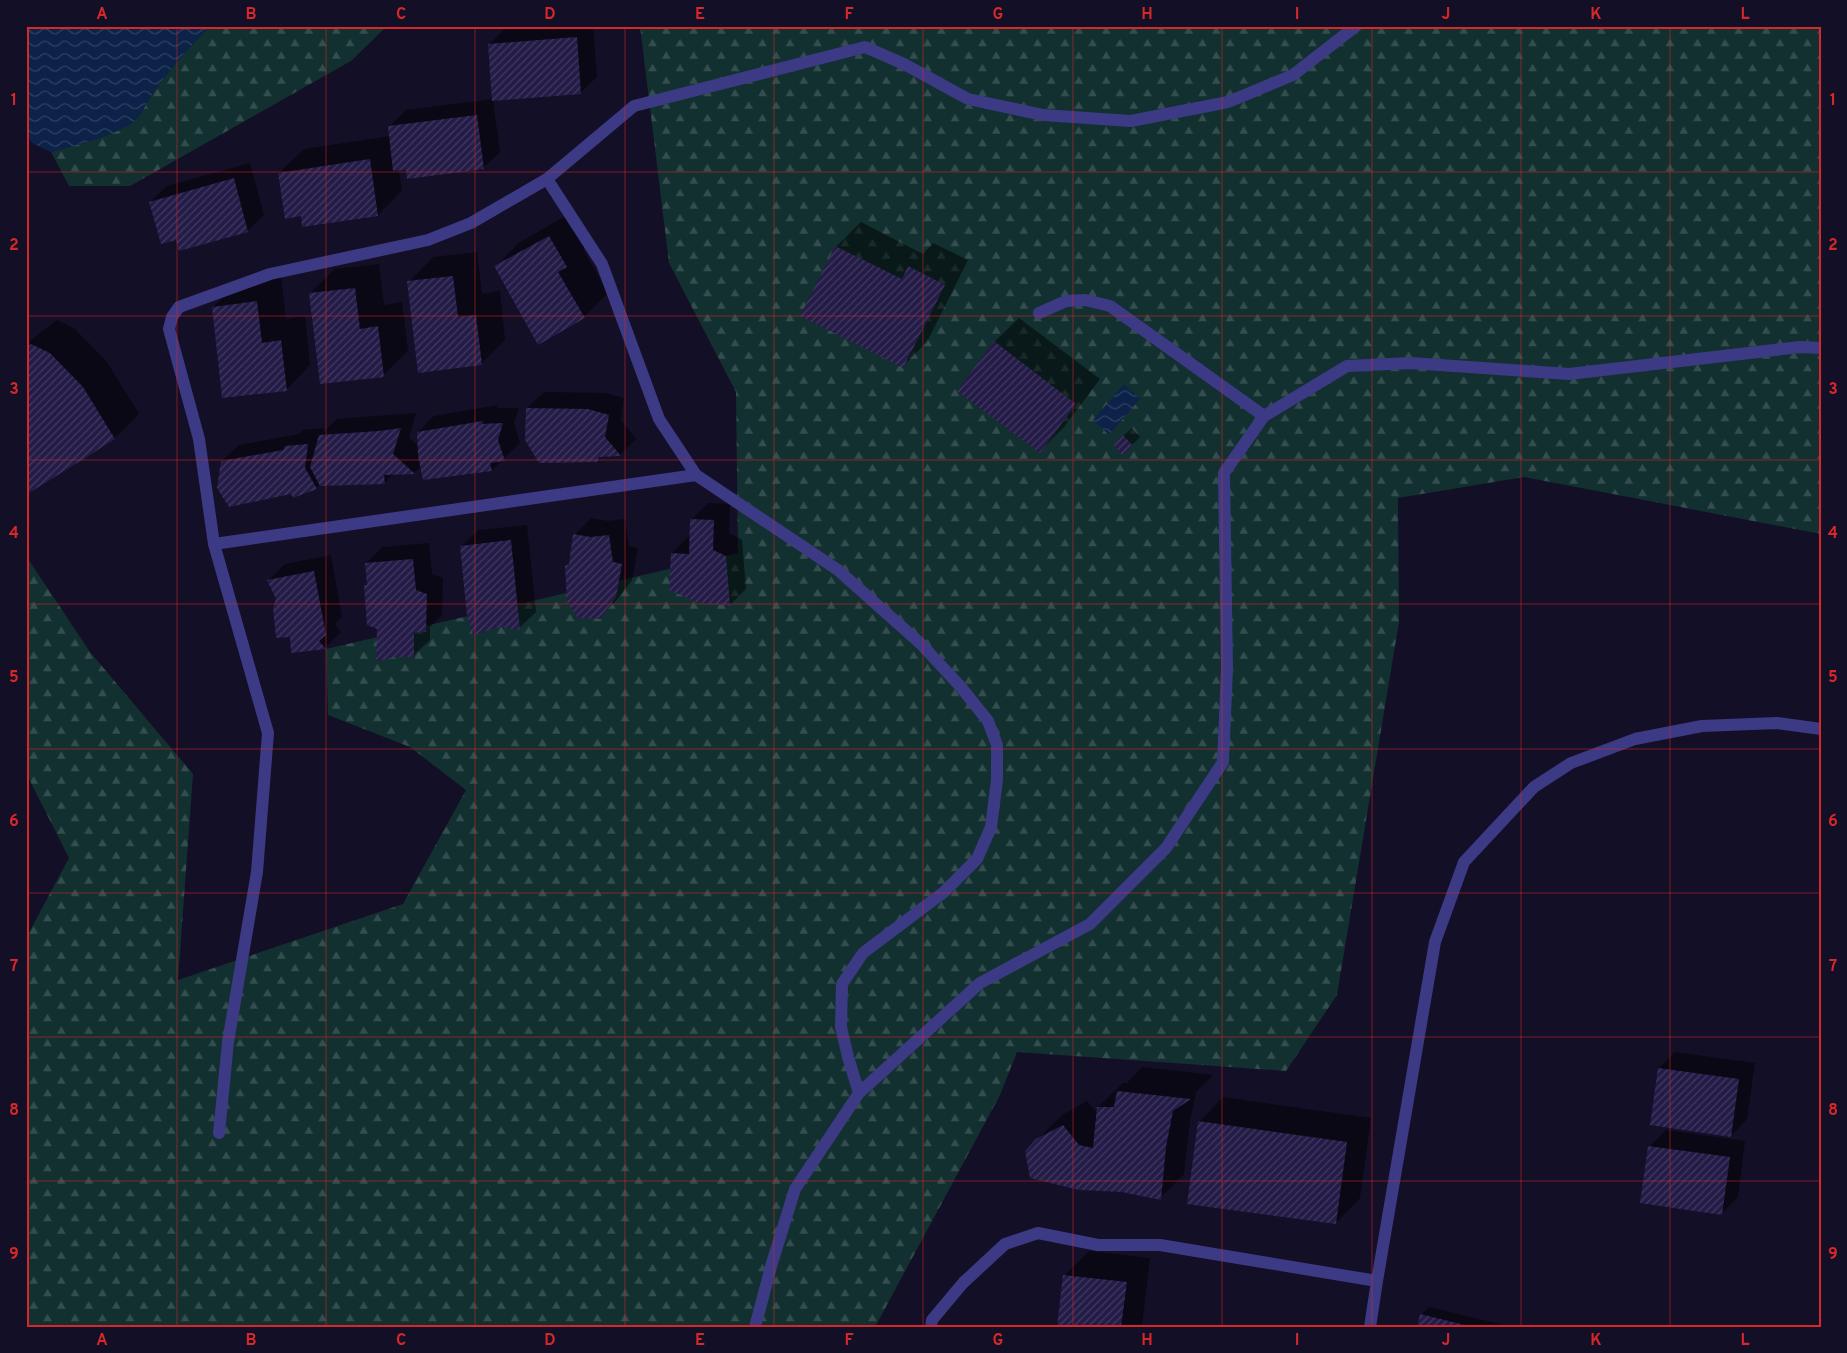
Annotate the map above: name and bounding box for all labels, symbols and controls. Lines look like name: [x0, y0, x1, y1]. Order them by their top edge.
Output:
text: A: [96, 5, 108, 25]
text: B: [245, 5, 257, 25]
text: C: [396, 5, 406, 25]
text: D: [544, 5, 556, 25]
text: E: [695, 5, 705, 25]
text: F: [844, 5, 854, 25]
text: G: [993, 5, 1003, 25]
text: H: [1141, 5, 1153, 25]
text: I: [1295, 5, 1299, 25]
text: J: [1442, 5, 1450, 25]
text: K: [1590, 5, 1602, 25]
text: L: [1740, 5, 1750, 25]
text: 1: [11, 91, 17, 111]
text: 1: [1830, 91, 1836, 111]
text: 2: [9, 236, 19, 256]
text: 2: [1828, 236, 1838, 256]
text: 3: [9, 380, 19, 400]
text: 3: [1828, 380, 1838, 400]
text: 4: [9, 524, 19, 544]
text: 4: [1828, 524, 1838, 544]
text: 5: [9, 668, 19, 688]
text: 5: [1828, 668, 1838, 688]
text: 6: [9, 812, 19, 832]
text: 6: [1828, 812, 1838, 832]
text: 7: [10, 957, 18, 977]
text: 7: [1829, 957, 1837, 977]
text: 8: [9, 1101, 19, 1121]
text: 8: [1828, 1101, 1838, 1121]
text: 9: [9, 1245, 19, 1265]
text: 9: [1828, 1245, 1838, 1265]
text: A: [96, 1331, 108, 1351]
text: B: [245, 1331, 257, 1351]
text: C: [396, 1331, 406, 1351]
text: D: [544, 1331, 556, 1351]
text: E: [695, 1331, 705, 1351]
text: F: [844, 1331, 854, 1351]
text: G: [993, 1331, 1003, 1351]
text: H: [1141, 1331, 1153, 1351]
text: I: [1295, 1331, 1299, 1351]
text: J: [1442, 1331, 1450, 1351]
text: K: [1590, 1331, 1602, 1351]
text: L: [1740, 1331, 1750, 1351]

